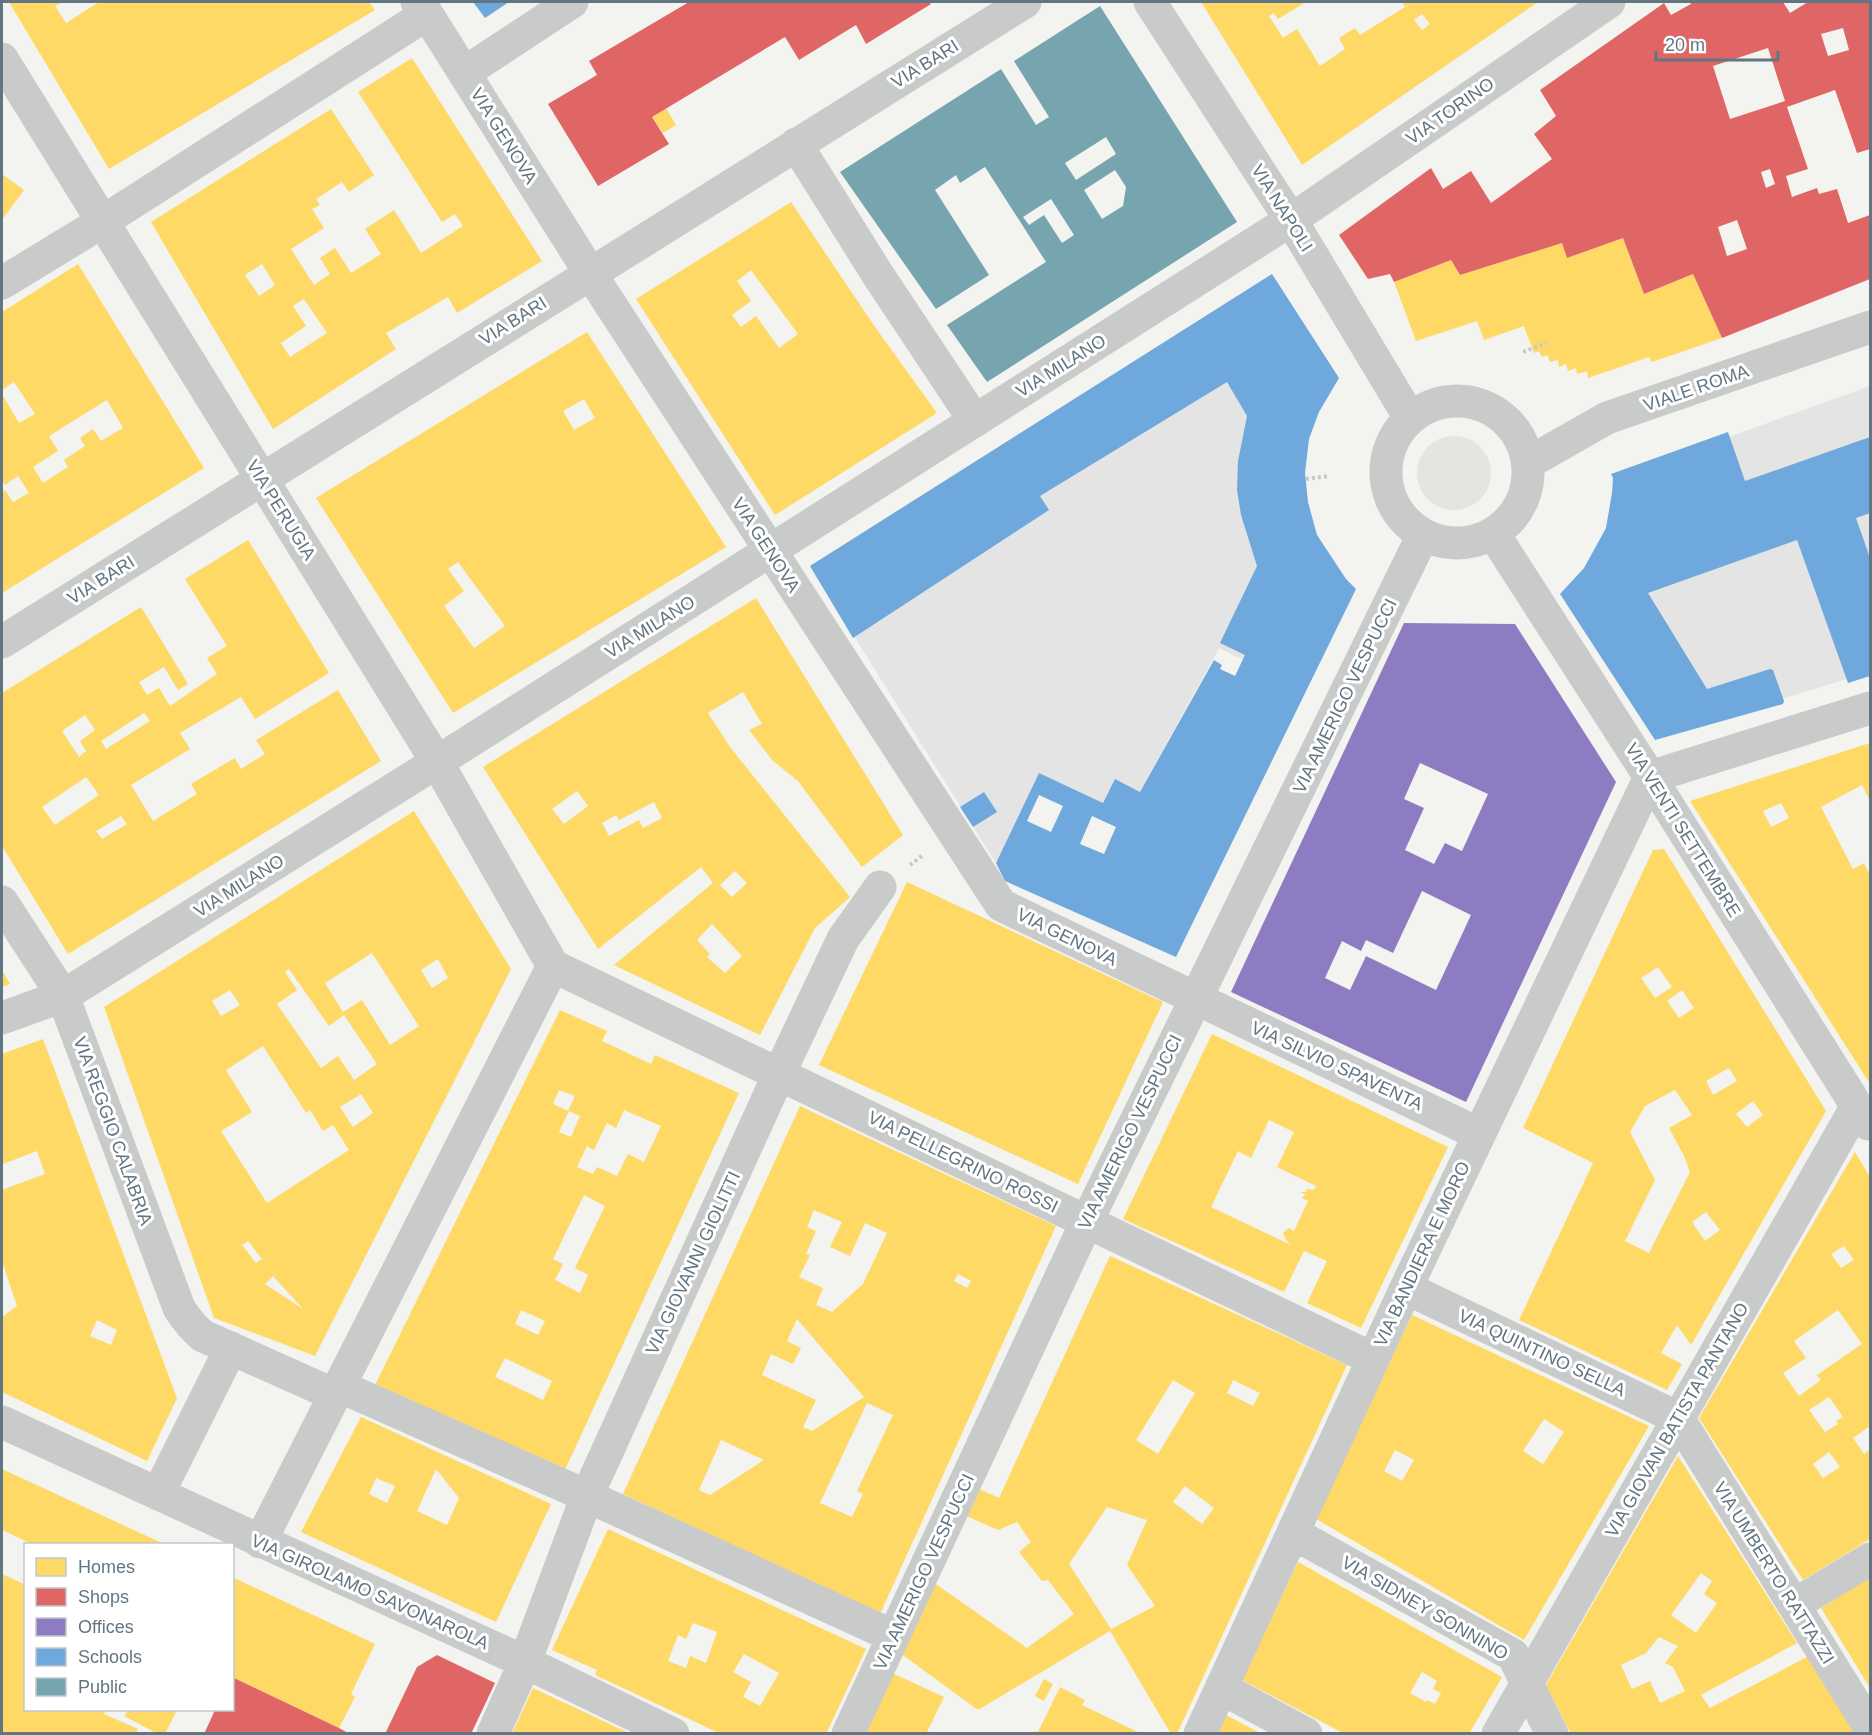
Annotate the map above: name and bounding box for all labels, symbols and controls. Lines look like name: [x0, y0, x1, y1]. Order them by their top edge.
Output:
scale bar: [1656, 24, 1778, 62]
text: 20 m: [1665, 35, 1705, 55]
street label: VIA BARI: [888, 36, 962, 92]
street label: VIA TORINO: [1402, 73, 1498, 149]
street label: VIA GENOVA: [467, 85, 541, 187]
street label: VIA NAPOLI: [1247, 161, 1317, 255]
street label: VIA BARI: [476, 293, 550, 349]
street label: VIA MILANO: [1012, 330, 1110, 402]
street label: VIALE ROMA: [1641, 361, 1751, 415]
street label: VIA PERUGIA: [242, 456, 320, 564]
street label: VIA GENOVA: [728, 494, 804, 596]
street label: VIA BARI: [64, 552, 138, 608]
street label: VIA MILANO: [601, 591, 699, 663]
street label: VIA AMERIGO VESPUCCI: [1289, 595, 1401, 797]
street label: VIA VENTI SETTEMBRE: [1621, 739, 1745, 921]
street label: VIA MILANO: [190, 850, 288, 922]
street label: VIA GENOVA: [1014, 904, 1120, 970]
street label: VIA SILVIO SPAVENTA: [1248, 1017, 1426, 1115]
street label: VIA AMERIGO VESPUCCI: [1074, 1031, 1186, 1233]
street label: VIA REGGIO CALABRIA: [70, 1034, 156, 1228]
street label: VIA PELLEGRINO ROSSI: [865, 1107, 1061, 1217]
street label: VIA BANDIERA E MORO: [1370, 1158, 1474, 1350]
street label: VIA GIOVANNI GIOLITTI: [642, 1168, 744, 1358]
street label: VIA GIOVAN BATISTA PANTANO: [1601, 1299, 1753, 1541]
street label: VIA QUINTINO SELLA: [1455, 1305, 1629, 1401]
street label: VIA AMERIGO VESPUCCI: [870, 1471, 978, 1673]
street label: VIA UMBERTO RATTAZZI: [1710, 1478, 1838, 1668]
street label: VIA GIROLAMO SAVONAROLA: [248, 1530, 492, 1654]
legend: [24, 1543, 234, 1711]
street label: VIA SIDNEY SONNINO: [1338, 1552, 1512, 1664]
text: Homes: [78, 1557, 135, 1577]
text: Shops: [78, 1587, 129, 1607]
text: Offices: [78, 1617, 134, 1637]
text: Schools: [78, 1647, 142, 1667]
text: Public: [78, 1677, 127, 1697]

